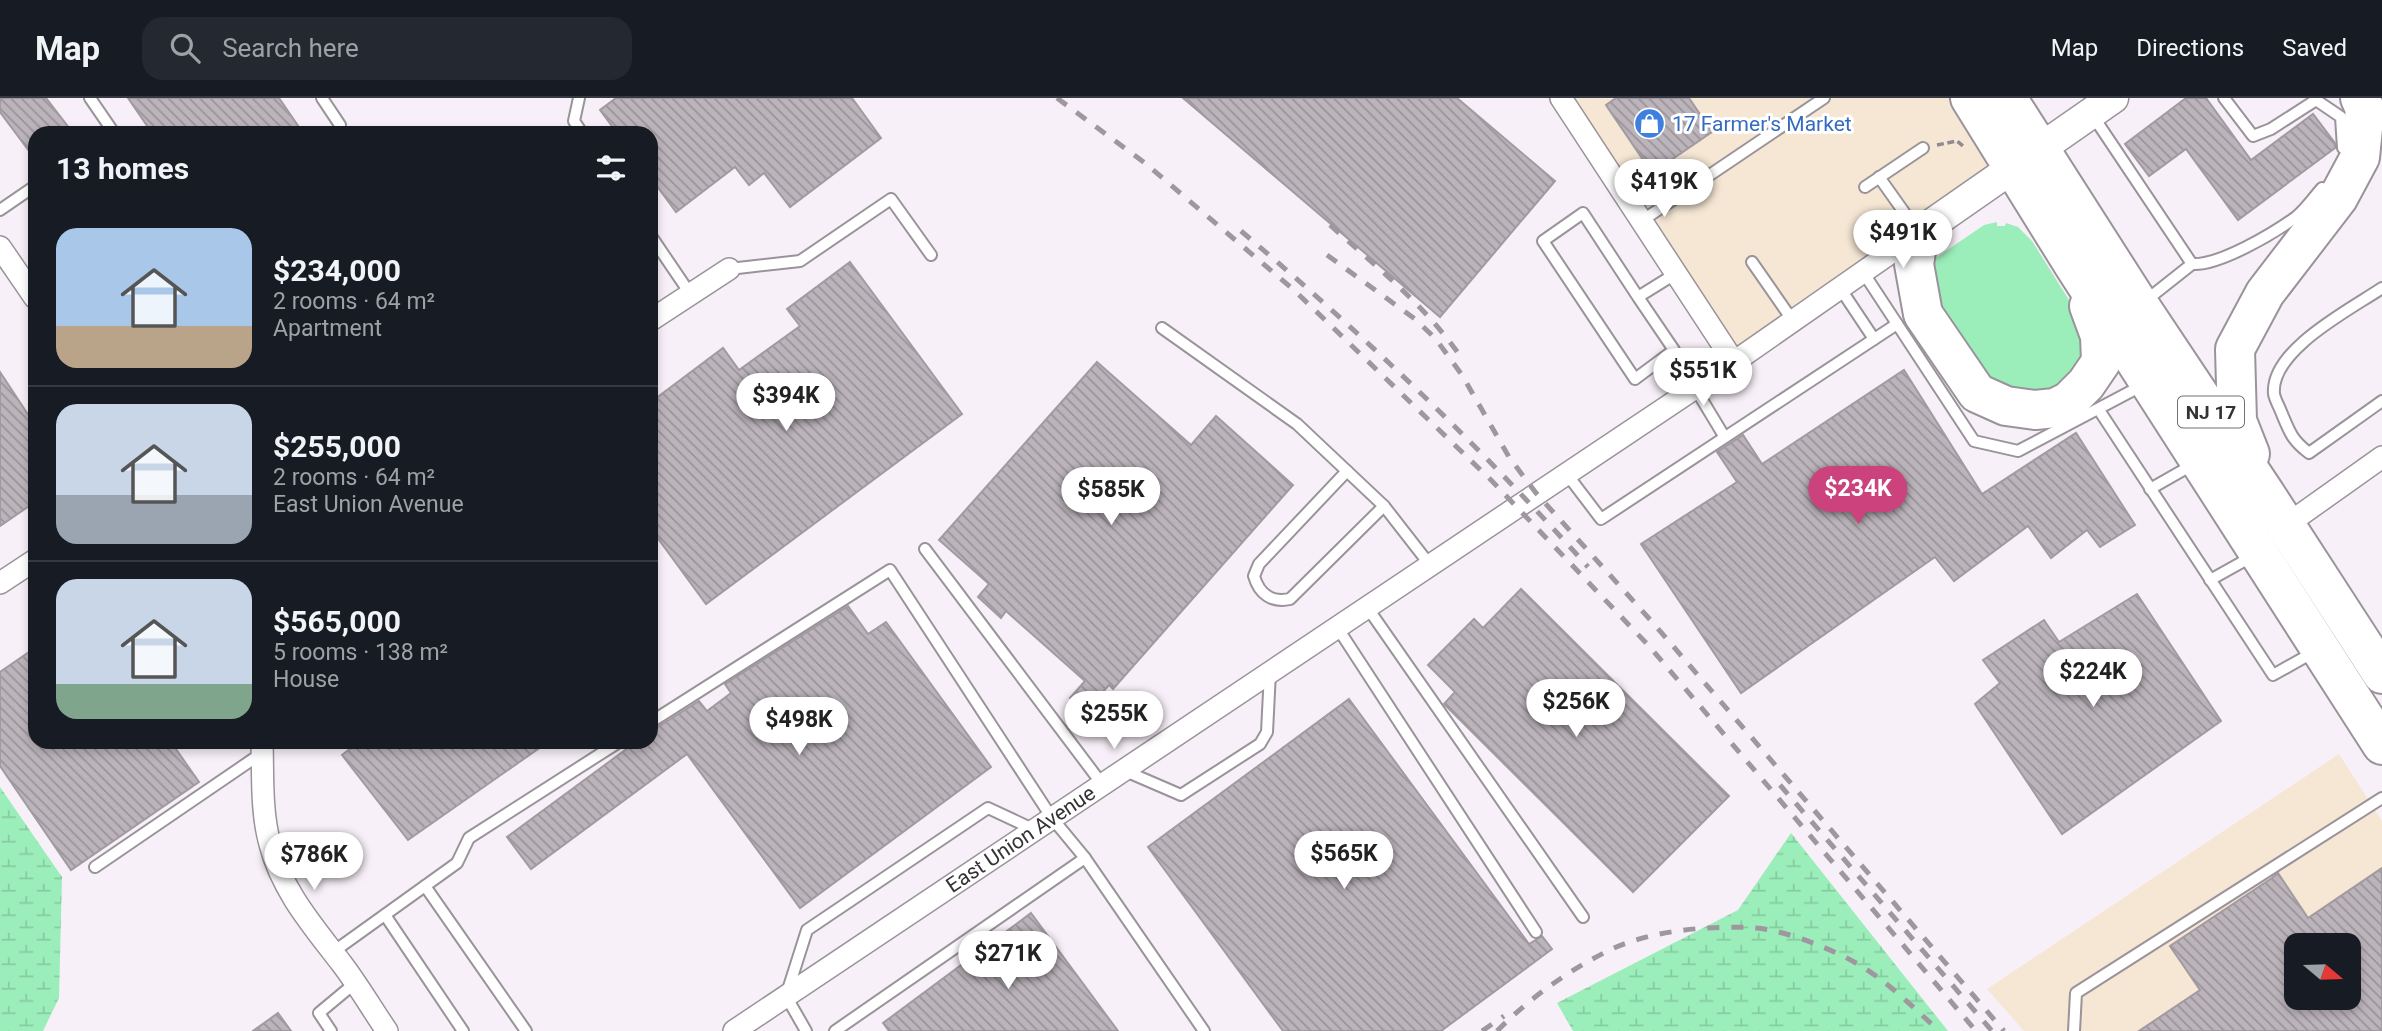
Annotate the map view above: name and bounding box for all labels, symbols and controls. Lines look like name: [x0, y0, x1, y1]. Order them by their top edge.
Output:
search box: [142, 17, 632, 80]
text: Map: [35, 29, 100, 68]
icon: search: [166, 29, 204, 67]
text: Search here: [222, 33, 359, 63]
text: Map: [2051, 34, 2098, 62]
text: Directions: [2136, 34, 2244, 62]
text: Saved: [2282, 34, 2347, 62]
shop icon: 17 Farmer's Market: [1632, 107, 1666, 141]
place label: 17 Farmer's Market: [1672, 112, 1852, 136]
icon: filters: [592, 149, 630, 187]
text: 13 homes: [56, 151, 189, 186]
pin: $419K: [1615, 159, 1713, 219]
text: $419K: [1630, 168, 1698, 195]
pin: $491K: [1854, 211, 1952, 270]
text: $491K: [1869, 219, 1937, 246]
text: $234,000: [273, 253, 401, 288]
icon: home: [112, 256, 196, 340]
text: 2 rooms · 64 m²: [273, 288, 435, 315]
text: Apartment: [273, 315, 382, 342]
pin: $551K: [1654, 348, 1752, 408]
text: $551K: [1669, 357, 1737, 384]
pin: $394K: [737, 374, 835, 433]
text: $394K: [752, 382, 820, 409]
road number: NJ 17: [2178, 396, 2244, 428]
text: $255,000: [273, 429, 401, 464]
icon: home: [112, 432, 196, 516]
text: 2 rooms · 64 m²: [273, 464, 435, 491]
pin: $234K: [1809, 466, 1907, 526]
pin: $585K: [1062, 468, 1160, 527]
text: $234K: [1824, 475, 1892, 502]
text: $585K: [1077, 476, 1145, 503]
text: East Union Avenue: [273, 491, 464, 518]
text: $565,000: [273, 604, 401, 639]
icon: home: [112, 607, 196, 691]
text: 5 rooms · 138 m²: [273, 639, 448, 666]
pin: $224K: [2044, 650, 2142, 709]
text: $224K: [2059, 658, 2127, 685]
text: House: [273, 666, 339, 693]
pin: $256K: [1527, 680, 1625, 739]
text: $256K: [1542, 688, 1610, 715]
pin: $255K: [1065, 692, 1163, 751]
pin: $498K: [750, 698, 848, 757]
text: $255K: [1080, 700, 1148, 727]
text: $498K: [765, 706, 833, 733]
street label: East Union Avenue: [942, 781, 1100, 898]
pin: $786K: [265, 832, 363, 892]
pin: $565K: [1295, 832, 1393, 891]
text: $565K: [1310, 840, 1378, 867]
text: $786K: [280, 841, 348, 868]
pin: $271K: [959, 932, 1057, 991]
north arrow: [2284, 933, 2361, 1010]
map controls: [2284, 933, 2361, 1010]
text: $271K: [974, 940, 1042, 967]

